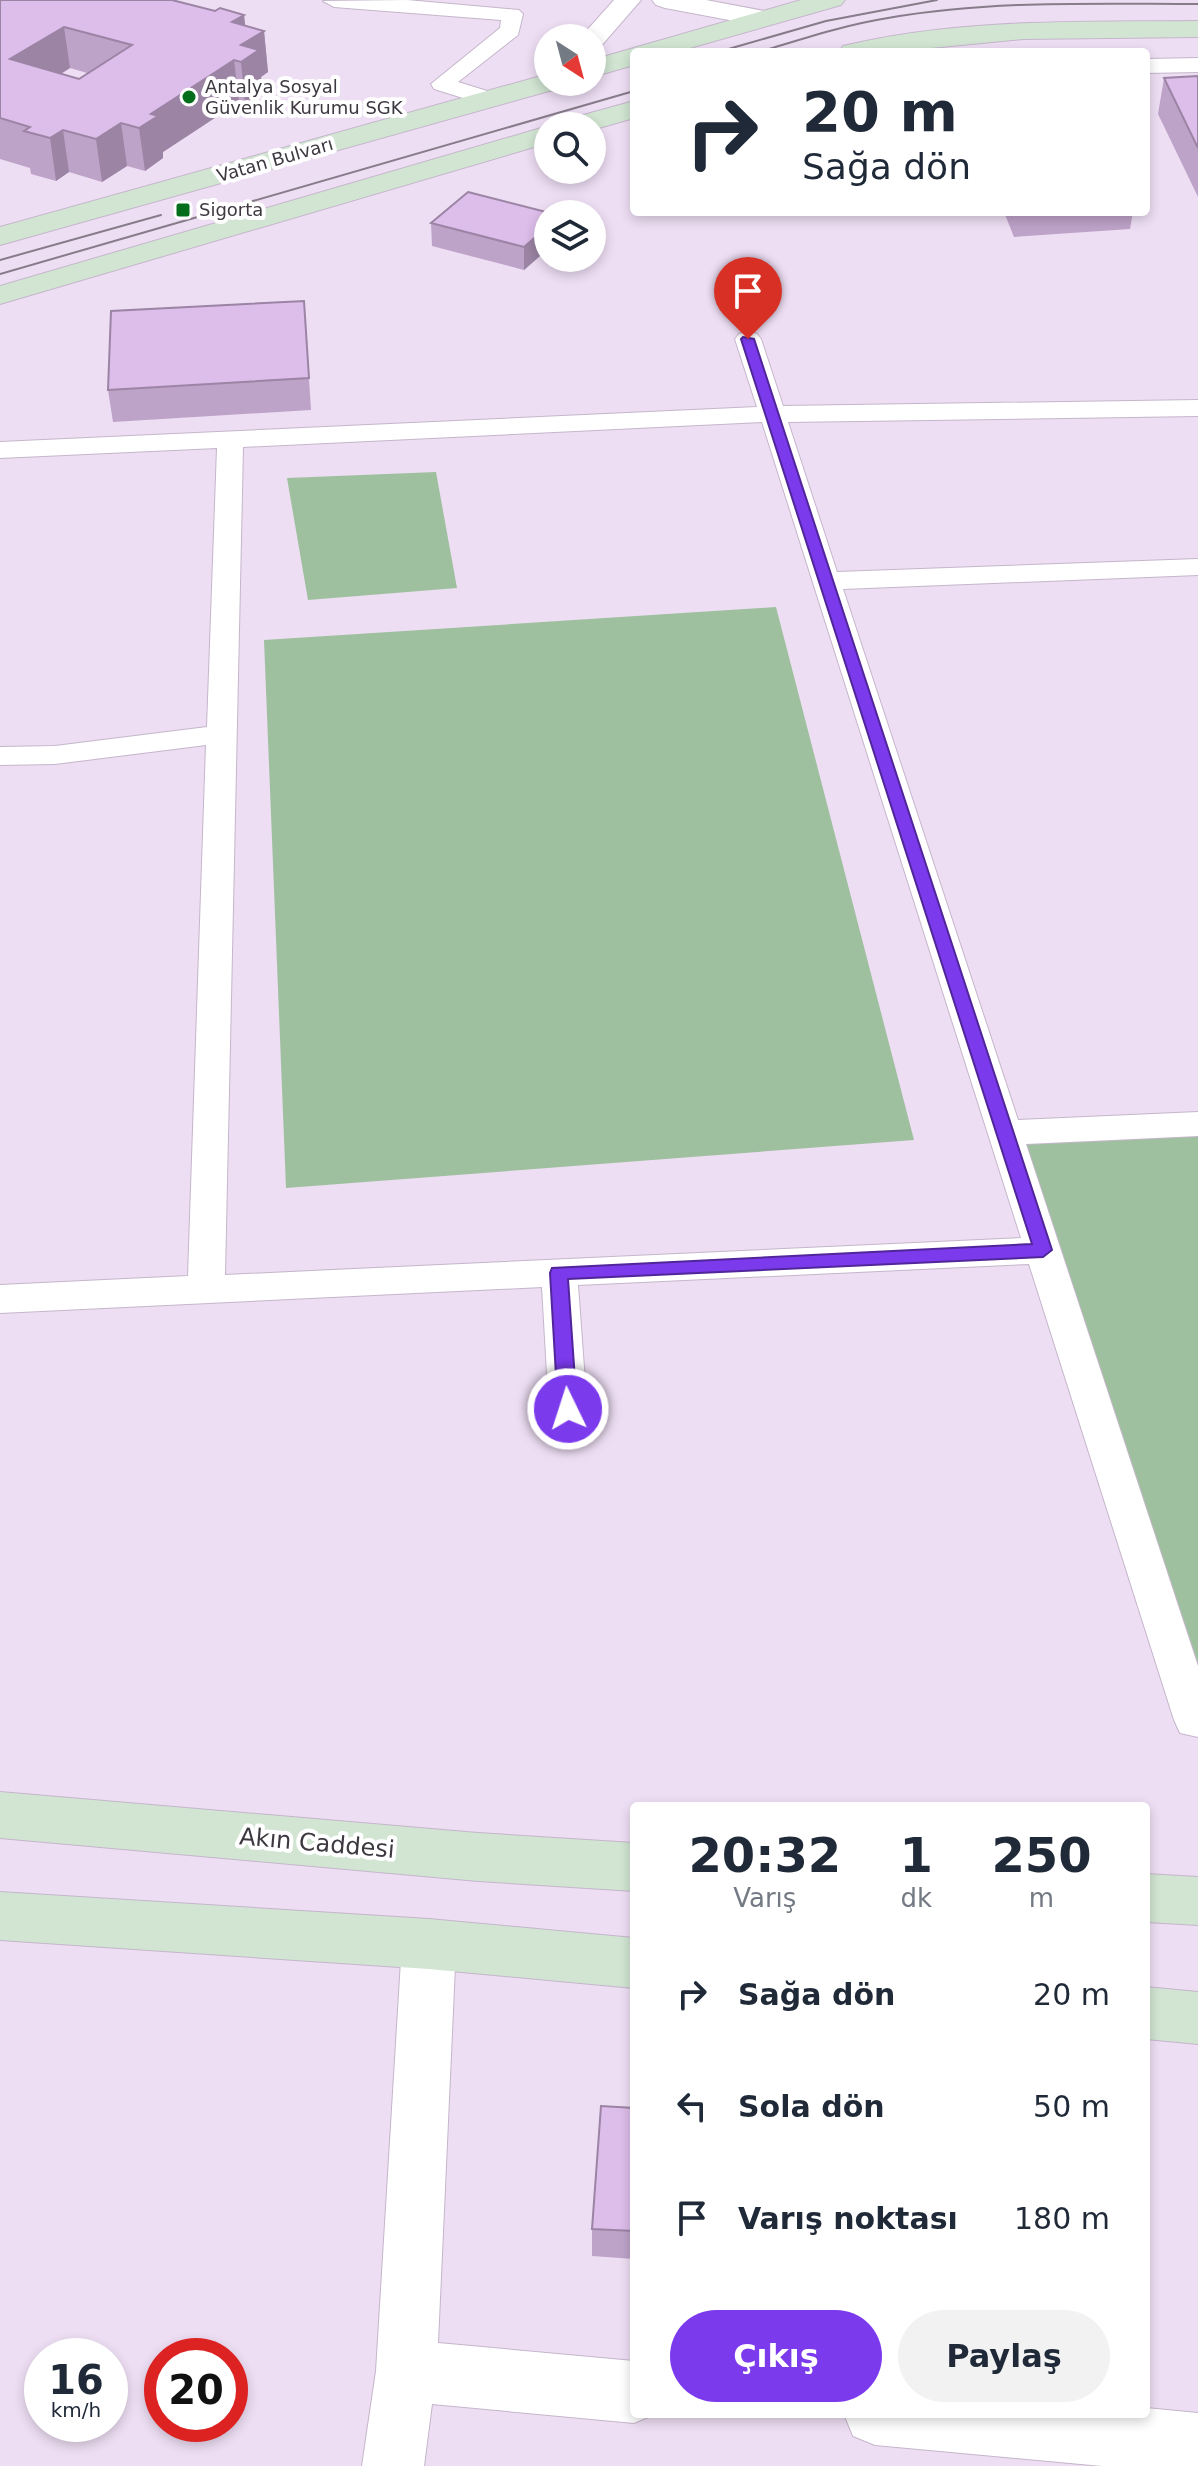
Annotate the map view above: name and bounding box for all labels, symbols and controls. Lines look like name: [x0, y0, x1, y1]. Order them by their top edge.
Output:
north arrow: [534, 24, 606, 96]
map controls: [534, 24, 606, 272]
place label: Antalya Sosyal Güvenlik Kurumu SGK: [205, 76, 404, 118]
text: 20 m: [802, 79, 958, 144]
icon: right: [670, 80, 774, 184]
marker: Antalya Sosyal Güvenlik Kurumu SGK: [180, 88, 198, 106]
button: search: [534, 112, 606, 184]
street label: Vatan Bulvarı: [214, 133, 335, 186]
text: Sağa dön: [802, 146, 971, 187]
place label: Sigorta: [199, 199, 263, 220]
button: layers: [534, 200, 606, 272]
marker: Sigorta: [174, 201, 192, 219]
pin: [714, 257, 782, 339]
icon: arrive: [726, 269, 770, 313]
position arrow: [526, 1367, 610, 1451]
street label: Akın Caddesi: [238, 1822, 396, 1864]
text: 20:32: [688, 1827, 841, 1883]
text: 1: [900, 1827, 933, 1883]
text: 250: [991, 1827, 1092, 1883]
text: Varış: [733, 1883, 796, 1913]
text: dk: [901, 1883, 932, 1913]
text: m: [1029, 1883, 1054, 1913]
icon: right: [670, 1972, 714, 2016]
text: Sağa dön: [738, 1977, 895, 2012]
text: 20 m: [1033, 1977, 1110, 2012]
icon: left: [670, 2084, 714, 2128]
text: Sola dön: [738, 2089, 885, 2124]
text: 50 m: [1033, 2089, 1110, 2124]
icon: arrive: [670, 2196, 714, 2240]
text: Varış noktası: [738, 2201, 958, 2236]
text: 180 m: [1014, 2201, 1110, 2236]
button: Çıkış: [670, 2310, 882, 2402]
button: Paylaş: [898, 2310, 1110, 2402]
speed limit sign: 20: [144, 2338, 248, 2442]
text: 16: [48, 2357, 104, 2403]
text: km/h: [51, 2398, 101, 2422]

